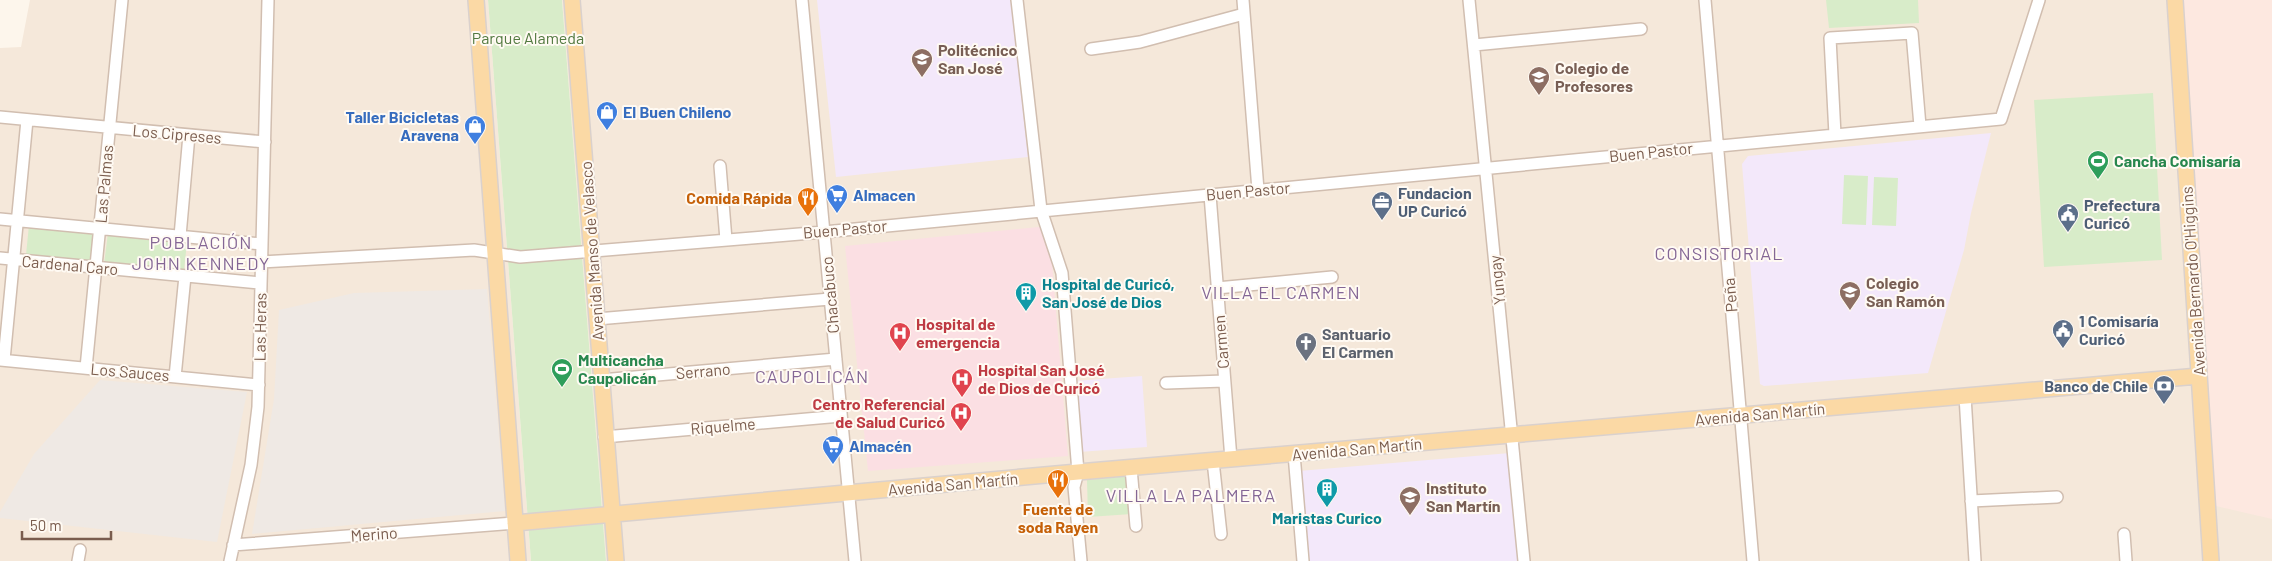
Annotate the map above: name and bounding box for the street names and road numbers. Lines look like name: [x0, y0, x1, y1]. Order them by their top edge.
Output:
street label: Los Cipreses: [132, 120, 222, 147]
street label: Buen Pastor: [1608, 138, 1694, 165]
street label: Las Palmas: [91, 144, 116, 224]
street label: Avenida Manso de Velasco: [576, 161, 607, 341]
street label: Buen Pastor: [1205, 177, 1291, 204]
street label: Avenida Bernardo O'Higgins: [2176, 186, 2209, 376]
street label: Buen Pastor: [802, 215, 888, 242]
street label: Cardenal Caro: [21, 251, 119, 278]
street label: Yungay: [1484, 254, 1509, 306]
street label: Chacabuco: [817, 256, 842, 334]
street label: Peña: [1719, 277, 1740, 313]
street label: Las Heras: [249, 292, 270, 362]
street label: Carmen: [1209, 314, 1232, 370]
street label: Los Sauces: [90, 359, 170, 384]
street label: Serrano: [675, 359, 731, 382]
street label: Avenida San Martín: [1694, 398, 1826, 429]
street label: Riquelme: [690, 413, 756, 438]
street label: Avenida San Martín: [1291, 433, 1423, 464]
street label: Avenida San Martín: [887, 468, 1019, 499]
street label: Merino: [350, 522, 398, 545]

